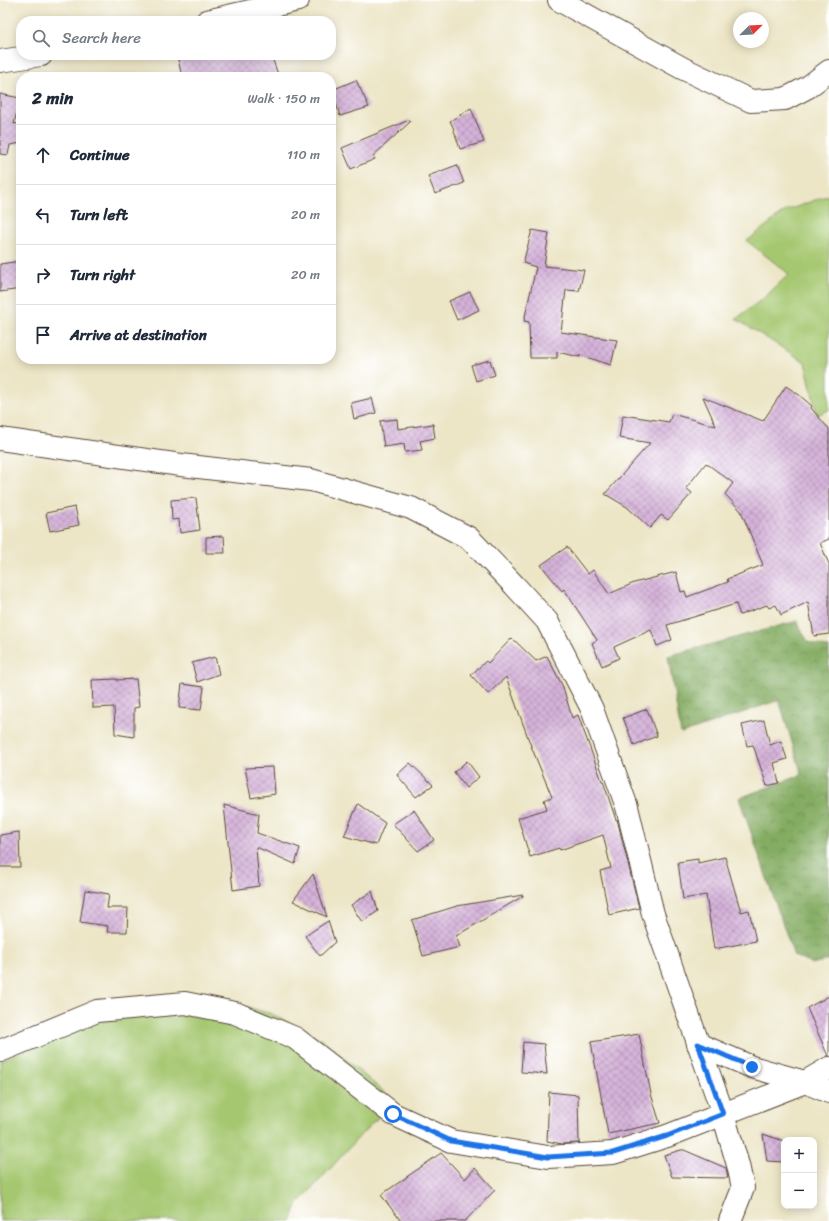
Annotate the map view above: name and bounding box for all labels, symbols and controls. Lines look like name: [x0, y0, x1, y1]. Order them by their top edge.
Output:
north arrow: [733, 12, 769, 48]
search box: [16, 16, 336, 60]
text: Search here: [62, 25, 141, 51]
icon: search: [30, 27, 52, 49]
text: 2 min: [32, 83, 73, 113]
text: Walk · 150 m: [247, 87, 320, 110]
text: Continue: [70, 142, 130, 168]
text: 110 m: [287, 143, 320, 166]
icon: ahead: [32, 144, 54, 166]
text: Turn left: [70, 202, 128, 228]
text: 20 m: [291, 203, 320, 226]
icon: left: [32, 204, 54, 226]
text: Turn right: [70, 262, 135, 288]
text: 20 m: [291, 263, 320, 286]
icon: right: [32, 264, 54, 286]
text: Arrive at destination: [70, 322, 207, 348]
icon: arrive: [32, 324, 54, 346]
route end: [743, 1058, 761, 1076]
route start: [384, 1105, 402, 1123]
map controls: [781, 1137, 817, 1209]
button: +: [781, 1137, 817, 1173]
button: −: [781, 1173, 817, 1209]

